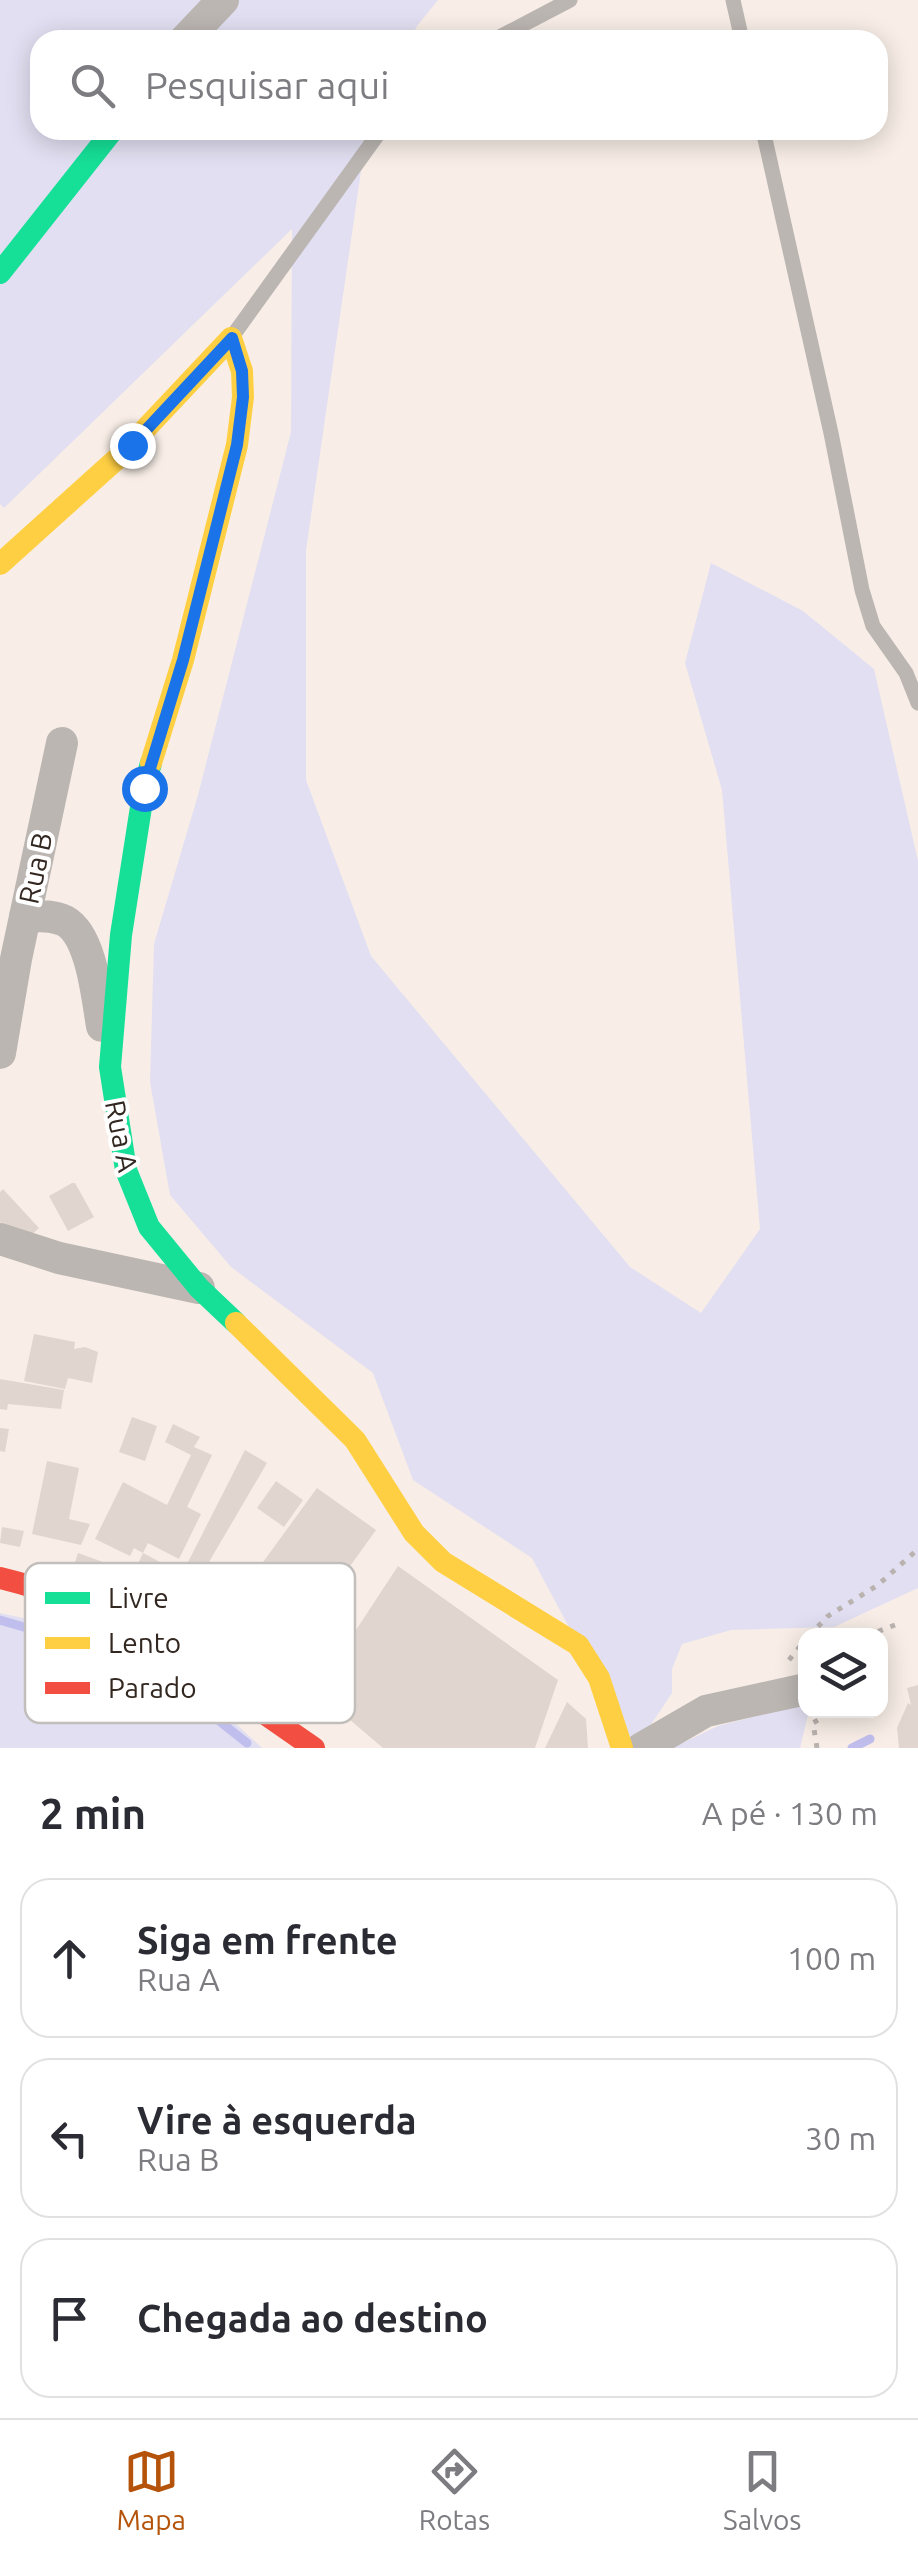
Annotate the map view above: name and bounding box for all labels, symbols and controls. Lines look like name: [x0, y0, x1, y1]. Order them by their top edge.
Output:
search box: [30, 30, 888, 140]
icon: search: [65, 58, 120, 113]
text: Pesquisar aqui: [145, 64, 389, 106]
route end: [110, 423, 156, 469]
route start: [122, 766, 168, 812]
street label: Rua B: [12, 830, 58, 906]
street label: Rua A: [100, 1097, 144, 1175]
legend: [25, 1563, 355, 1723]
text: Livre: [108, 1582, 169, 1613]
text: Lento: [108, 1627, 181, 1658]
map controls: [798, 1628, 888, 1718]
button: layers: [798, 1628, 888, 1718]
text: Parado: [108, 1672, 197, 1703]
text: 2 min: [40, 1790, 146, 1837]
text: A pé · 130 m: [702, 1795, 878, 1831]
text: Siga em frente: [137, 1919, 398, 1961]
icon: ahead: [42, 1931, 97, 1986]
text: 100 m: [787, 1940, 876, 1976]
text: Rua A: [137, 1961, 220, 1997]
text: Vire à esquerda: [137, 2099, 417, 2141]
icon: left: [42, 2111, 97, 2166]
text: 30 m: [805, 2120, 876, 2156]
text: Rua B: [137, 2141, 219, 2177]
icon: arrive: [42, 2291, 97, 2346]
text: Chegada ao destino: [137, 2297, 488, 2339]
tab: Mapa: [116, 2444, 186, 2535]
tab: Rotas: [419, 2444, 490, 2535]
tab: Salvos: [723, 2444, 802, 2535]

